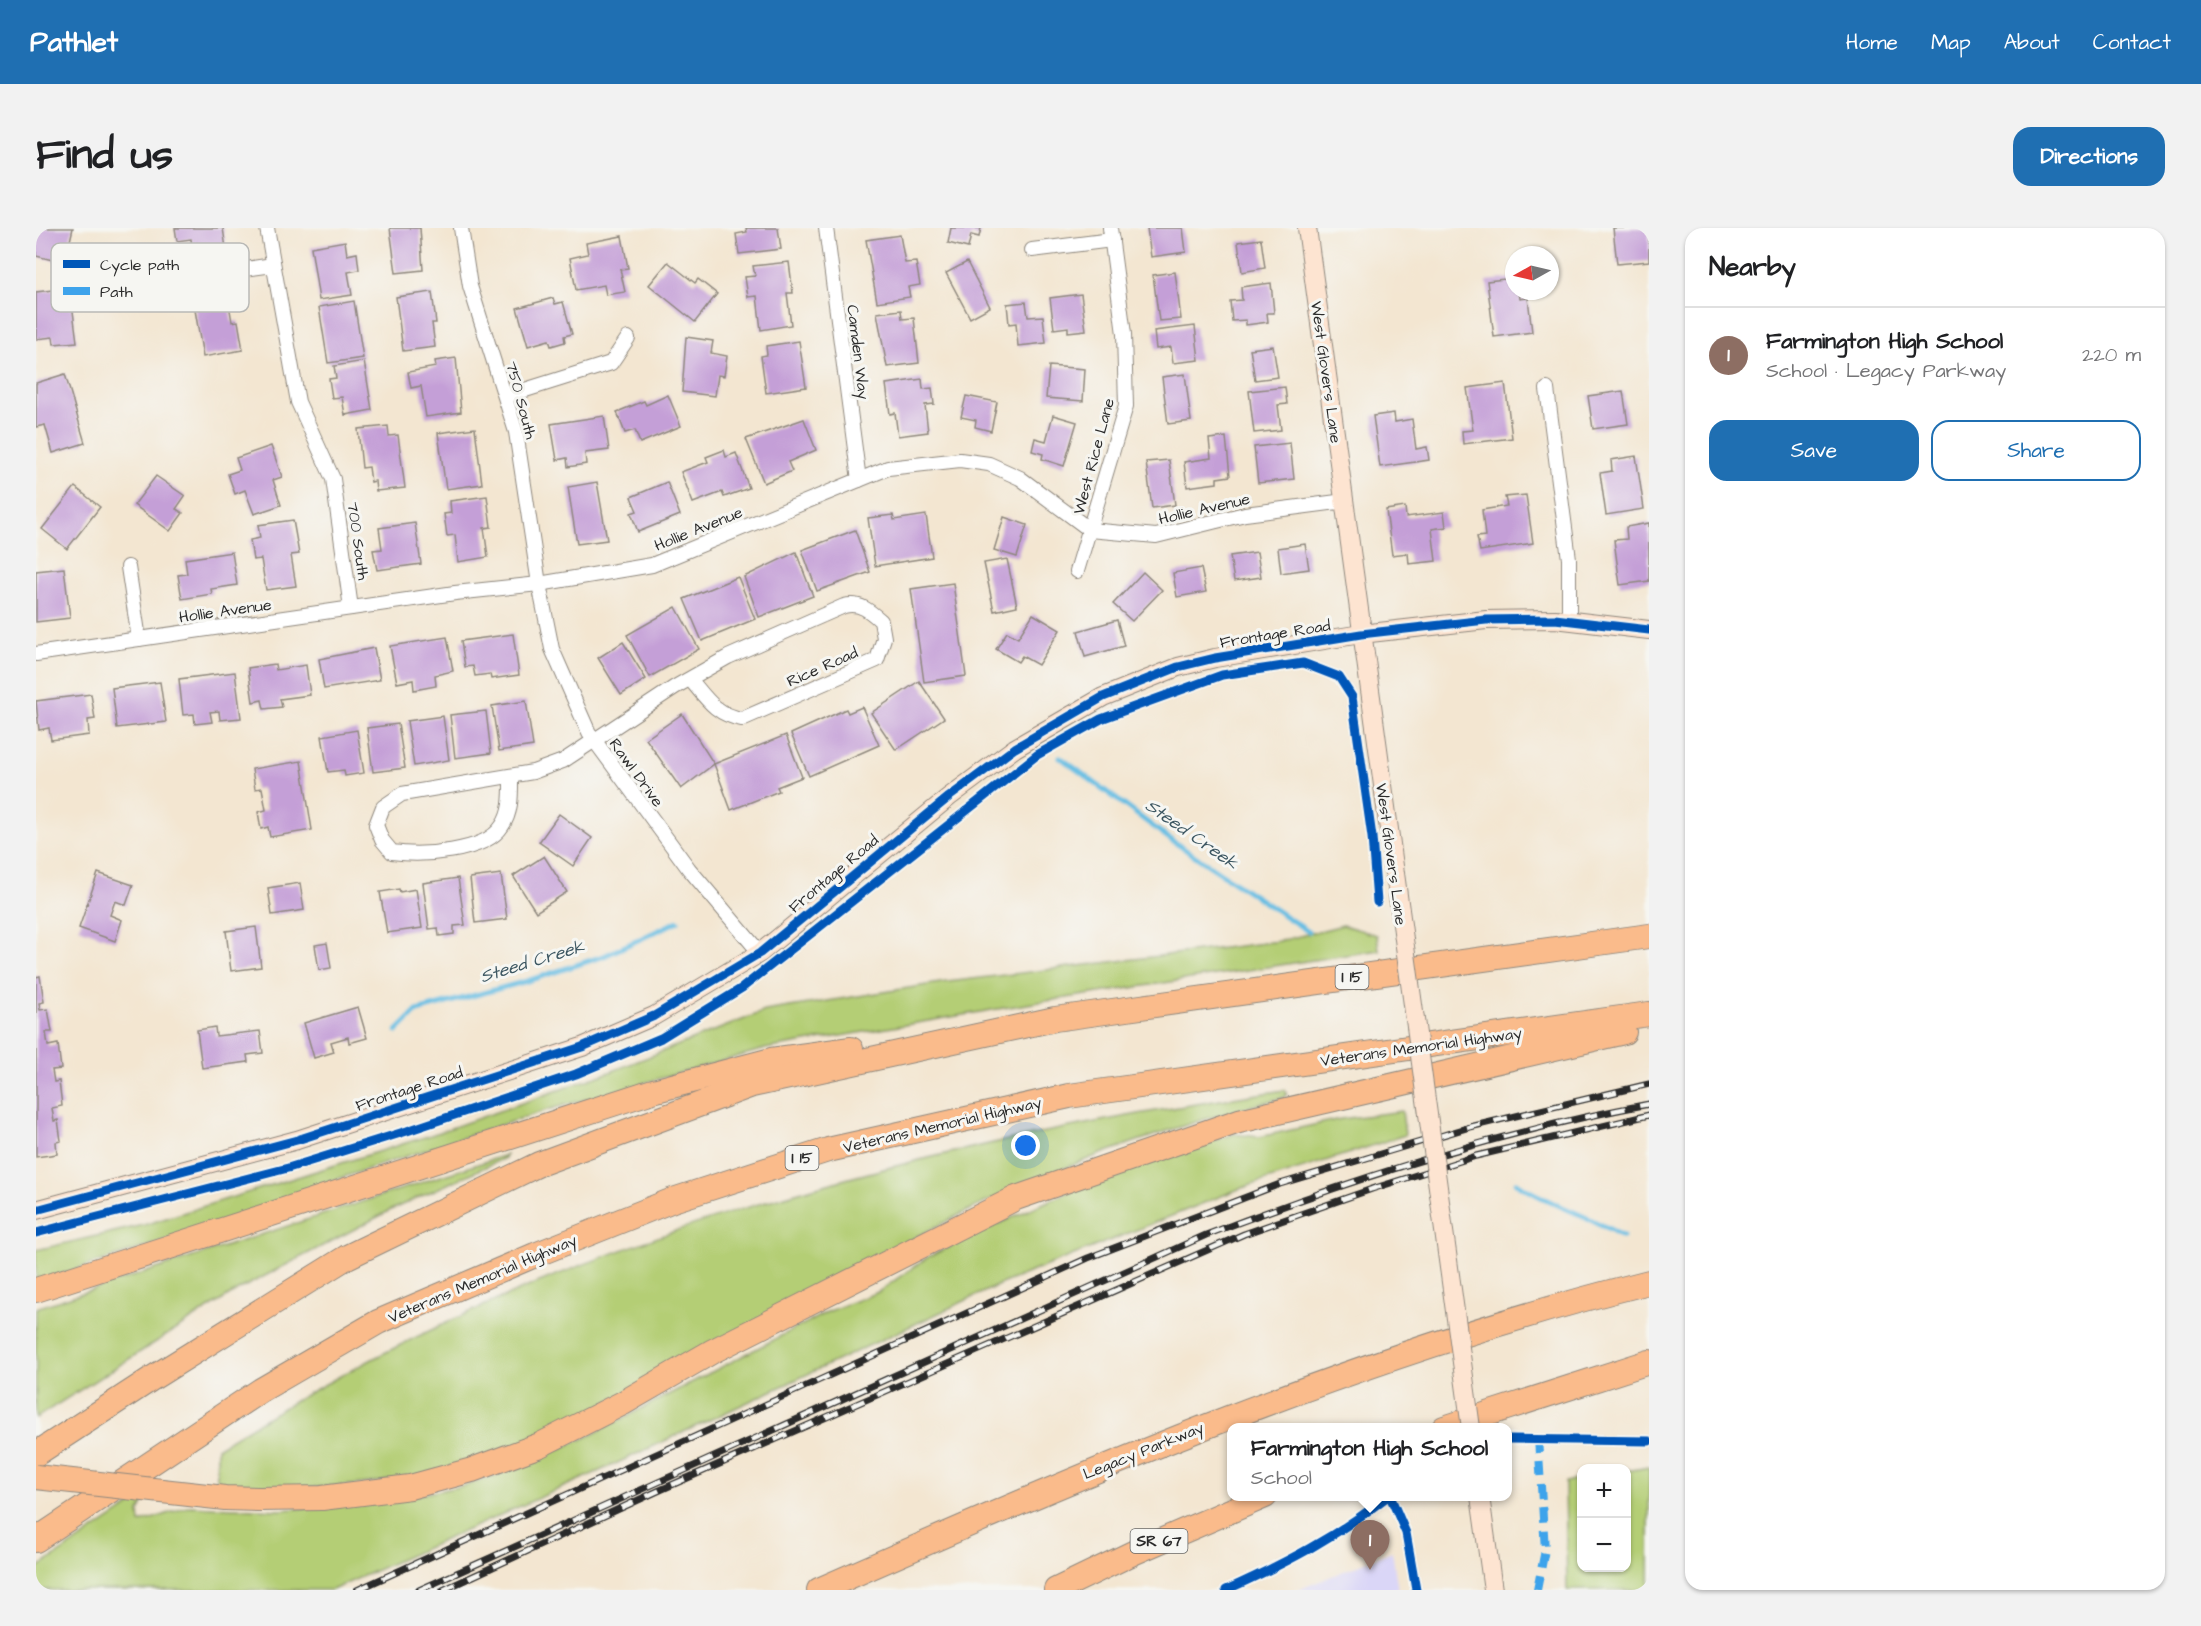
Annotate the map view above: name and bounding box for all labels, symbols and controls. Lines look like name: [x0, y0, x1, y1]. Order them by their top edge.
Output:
text: Pathlet: [30, 23, 118, 62]
text: Home: [1846, 28, 1898, 57]
text: Map: [1931, 28, 1971, 57]
text: About: [2004, 28, 2060, 57]
text: Contact: [2093, 28, 2171, 57]
text: Find us: [36, 127, 173, 185]
button: Directions: [2013, 127, 2165, 186]
legend: [51, 243, 249, 312]
north arrow: [1505, 246, 1559, 300]
text: Nearby: [1709, 249, 1796, 285]
text: Cycle path: [100, 254, 179, 277]
text: Path: [100, 281, 133, 303]
street label: West Glovers Lane: [1305, 300, 1347, 445]
street label: Camden Way: [840, 304, 875, 401]
text: Farmington High School: [1766, 326, 2003, 357]
text: 1: [1727, 341, 1730, 369]
text: 220 m: [2082, 341, 2141, 369]
text: School · Legacy Parkway: [1766, 357, 2006, 385]
street label: 750 South: [500, 359, 542, 442]
street label: West Rice Lane: [1068, 395, 1120, 517]
button: Save: [1709, 420, 1919, 481]
button: Share: [1931, 420, 2141, 481]
street label: Hollie Avenue: [1156, 488, 1252, 530]
street label: 700 South: [342, 501, 374, 581]
street label: Hollie Avenue: [651, 501, 746, 557]
street label: Hollie Avenue: [177, 594, 273, 628]
street label: Frontage Road: [1218, 614, 1332, 655]
street label: Rice Road: [783, 641, 861, 692]
street label: Rawl Drive: [604, 734, 669, 812]
street label: West Glovers Lane: [1370, 782, 1412, 927]
water label: Steed Creek: [1140, 793, 1244, 876]
street label: Frontage Road: [784, 829, 884, 919]
water label: Steed Creek: [477, 933, 588, 989]
road number: I 15: [1336, 965, 1368, 989]
street label: Veterans Memorial Highway: [1319, 1022, 1524, 1073]
street label: Frontage Road: [353, 1061, 466, 1118]
street label: Veterans Memorial Highway: [841, 1091, 1044, 1160]
your location: [1011, 1131, 1040, 1160]
road number: I 15: [786, 1146, 819, 1170]
street label: Veterans Memorial Highway: [385, 1229, 581, 1330]
street label: Legacy Parkway: [1080, 1417, 1208, 1486]
popup: [1227, 1423, 1512, 1501]
text: Farmington High School: [1251, 1433, 1488, 1464]
text: School: [1251, 1464, 1312, 1492]
map controls: [1577, 1464, 1631, 1572]
button: +: [1577, 1464, 1631, 1518]
button: −: [1577, 1518, 1631, 1572]
pin: 1: [1350, 1520, 1390, 1570]
road number: SR 67: [1130, 1529, 1188, 1553]

